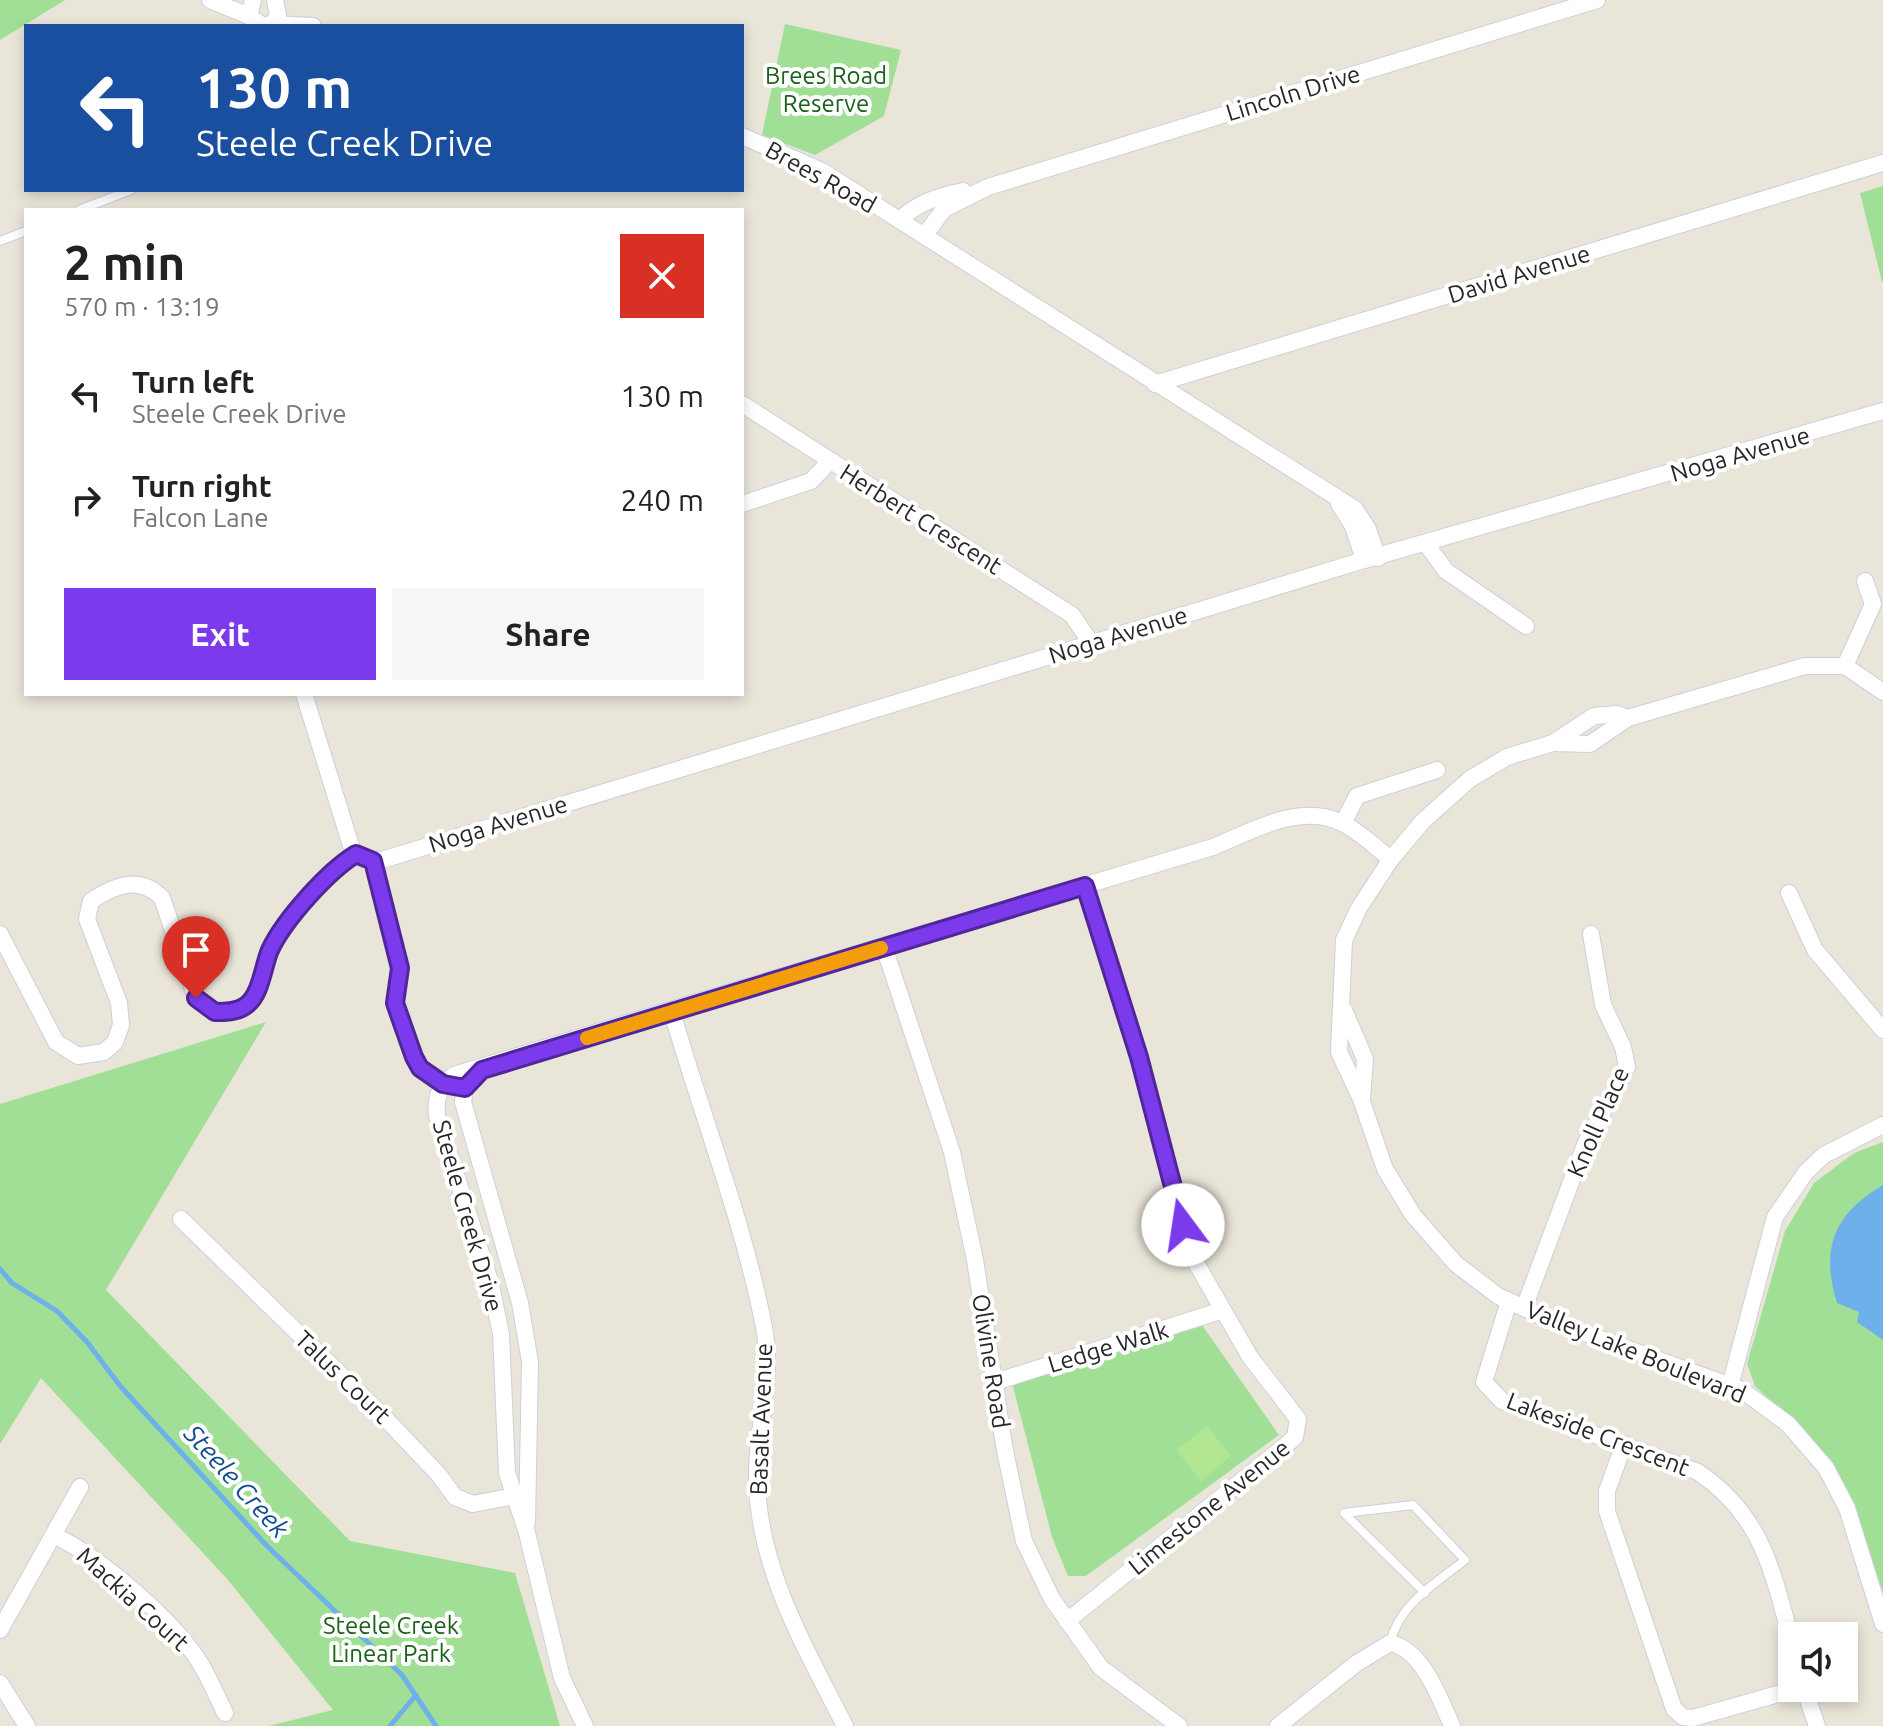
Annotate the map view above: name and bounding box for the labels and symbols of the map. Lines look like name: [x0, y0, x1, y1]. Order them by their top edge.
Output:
street label: Lincoln Drive: [1223, 60, 1363, 126]
park label: Brees Road Reserve: [765, 62, 887, 117]
street label: Brees Road: [761, 136, 881, 218]
street label: David Avenue: [1445, 240, 1593, 308]
street label: Noga Avenue: [1667, 421, 1813, 487]
street label: Herbert Crescent: [835, 458, 1007, 580]
street label: Noga Avenue: [1045, 601, 1191, 669]
street label: Noga Avenue: [425, 790, 571, 858]
pin: [162, 916, 230, 998]
street label: Knoll Place: [1562, 1063, 1634, 1181]
street label: Steele Creek Drive: [428, 1117, 508, 1315]
position arrow: [1141, 1183, 1225, 1267]
street label: Olivine Road: [967, 1292, 1015, 1430]
street label: Valley Lake Boulevard: [1522, 1296, 1750, 1408]
street label: Ledge Walk: [1045, 1316, 1171, 1378]
street label: Talus Court: [290, 1325, 397, 1429]
street label: Basalt Avenue: [745, 1342, 777, 1496]
street label: Lakeside Crescent: [1503, 1387, 1694, 1481]
water label: Steele Creek: [178, 1418, 296, 1544]
street label: Limestone Avenue: [1123, 1434, 1295, 1580]
street label: Mackia Court: [72, 1542, 195, 1657]
park label: Steele Creek Linear Park: [323, 1612, 459, 1667]

